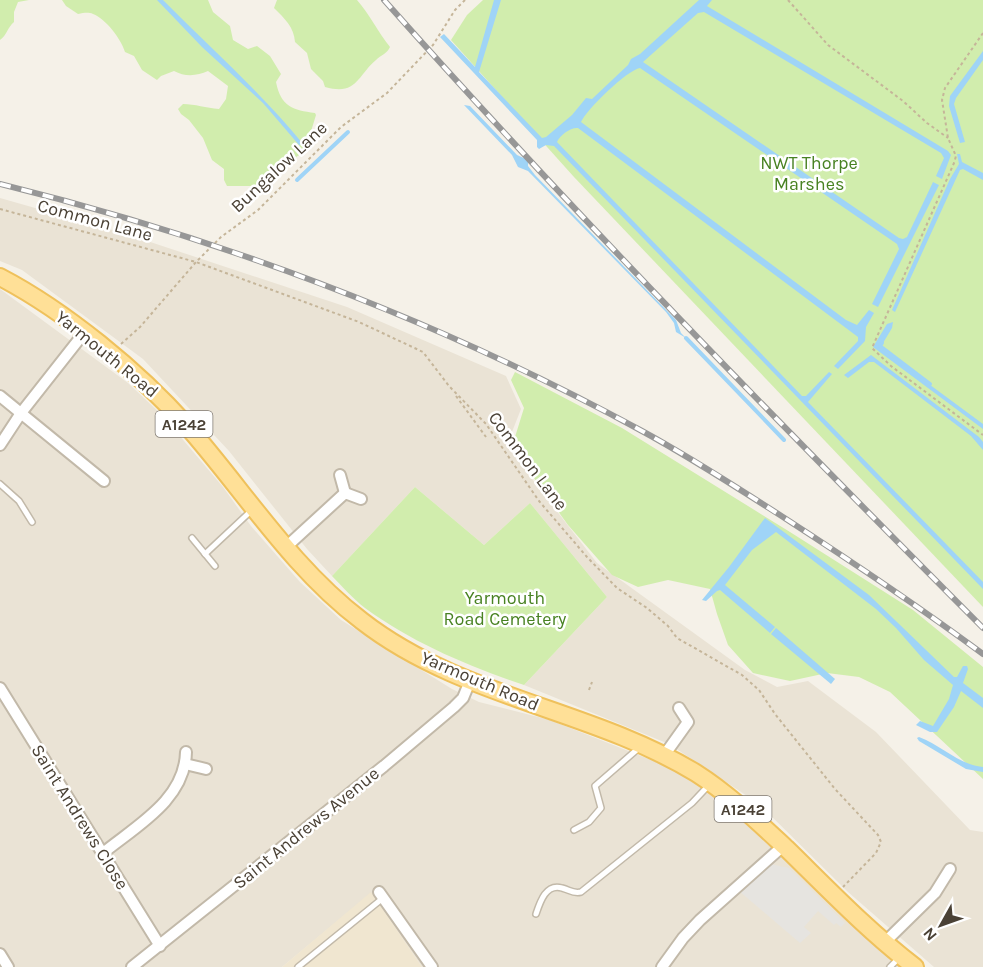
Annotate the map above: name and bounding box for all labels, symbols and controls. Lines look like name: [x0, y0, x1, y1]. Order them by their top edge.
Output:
street label: Bungalow Lane: [226, 117, 332, 217]
park label: NWT Thorpe Marshes: [760, 152, 858, 195]
street label: Common Lane: [35, 194, 155, 246]
street label: Yarmouth Road: [51, 306, 163, 402]
street label: Common Lane: [484, 407, 572, 515]
road number: A1242: [156, 411, 213, 437]
park label: Yarmouth Road Cemetery: [444, 587, 567, 630]
street label: Yarmouth Road: [418, 646, 542, 716]
street label: Saint Andrews Close: [26, 740, 134, 894]
street label: Saint Andrews Avenue: [228, 762, 384, 894]
road number: A1242: [714, 796, 771, 822]
north arrow: [911, 895, 971, 955]
text: N: [919, 924, 941, 945]

